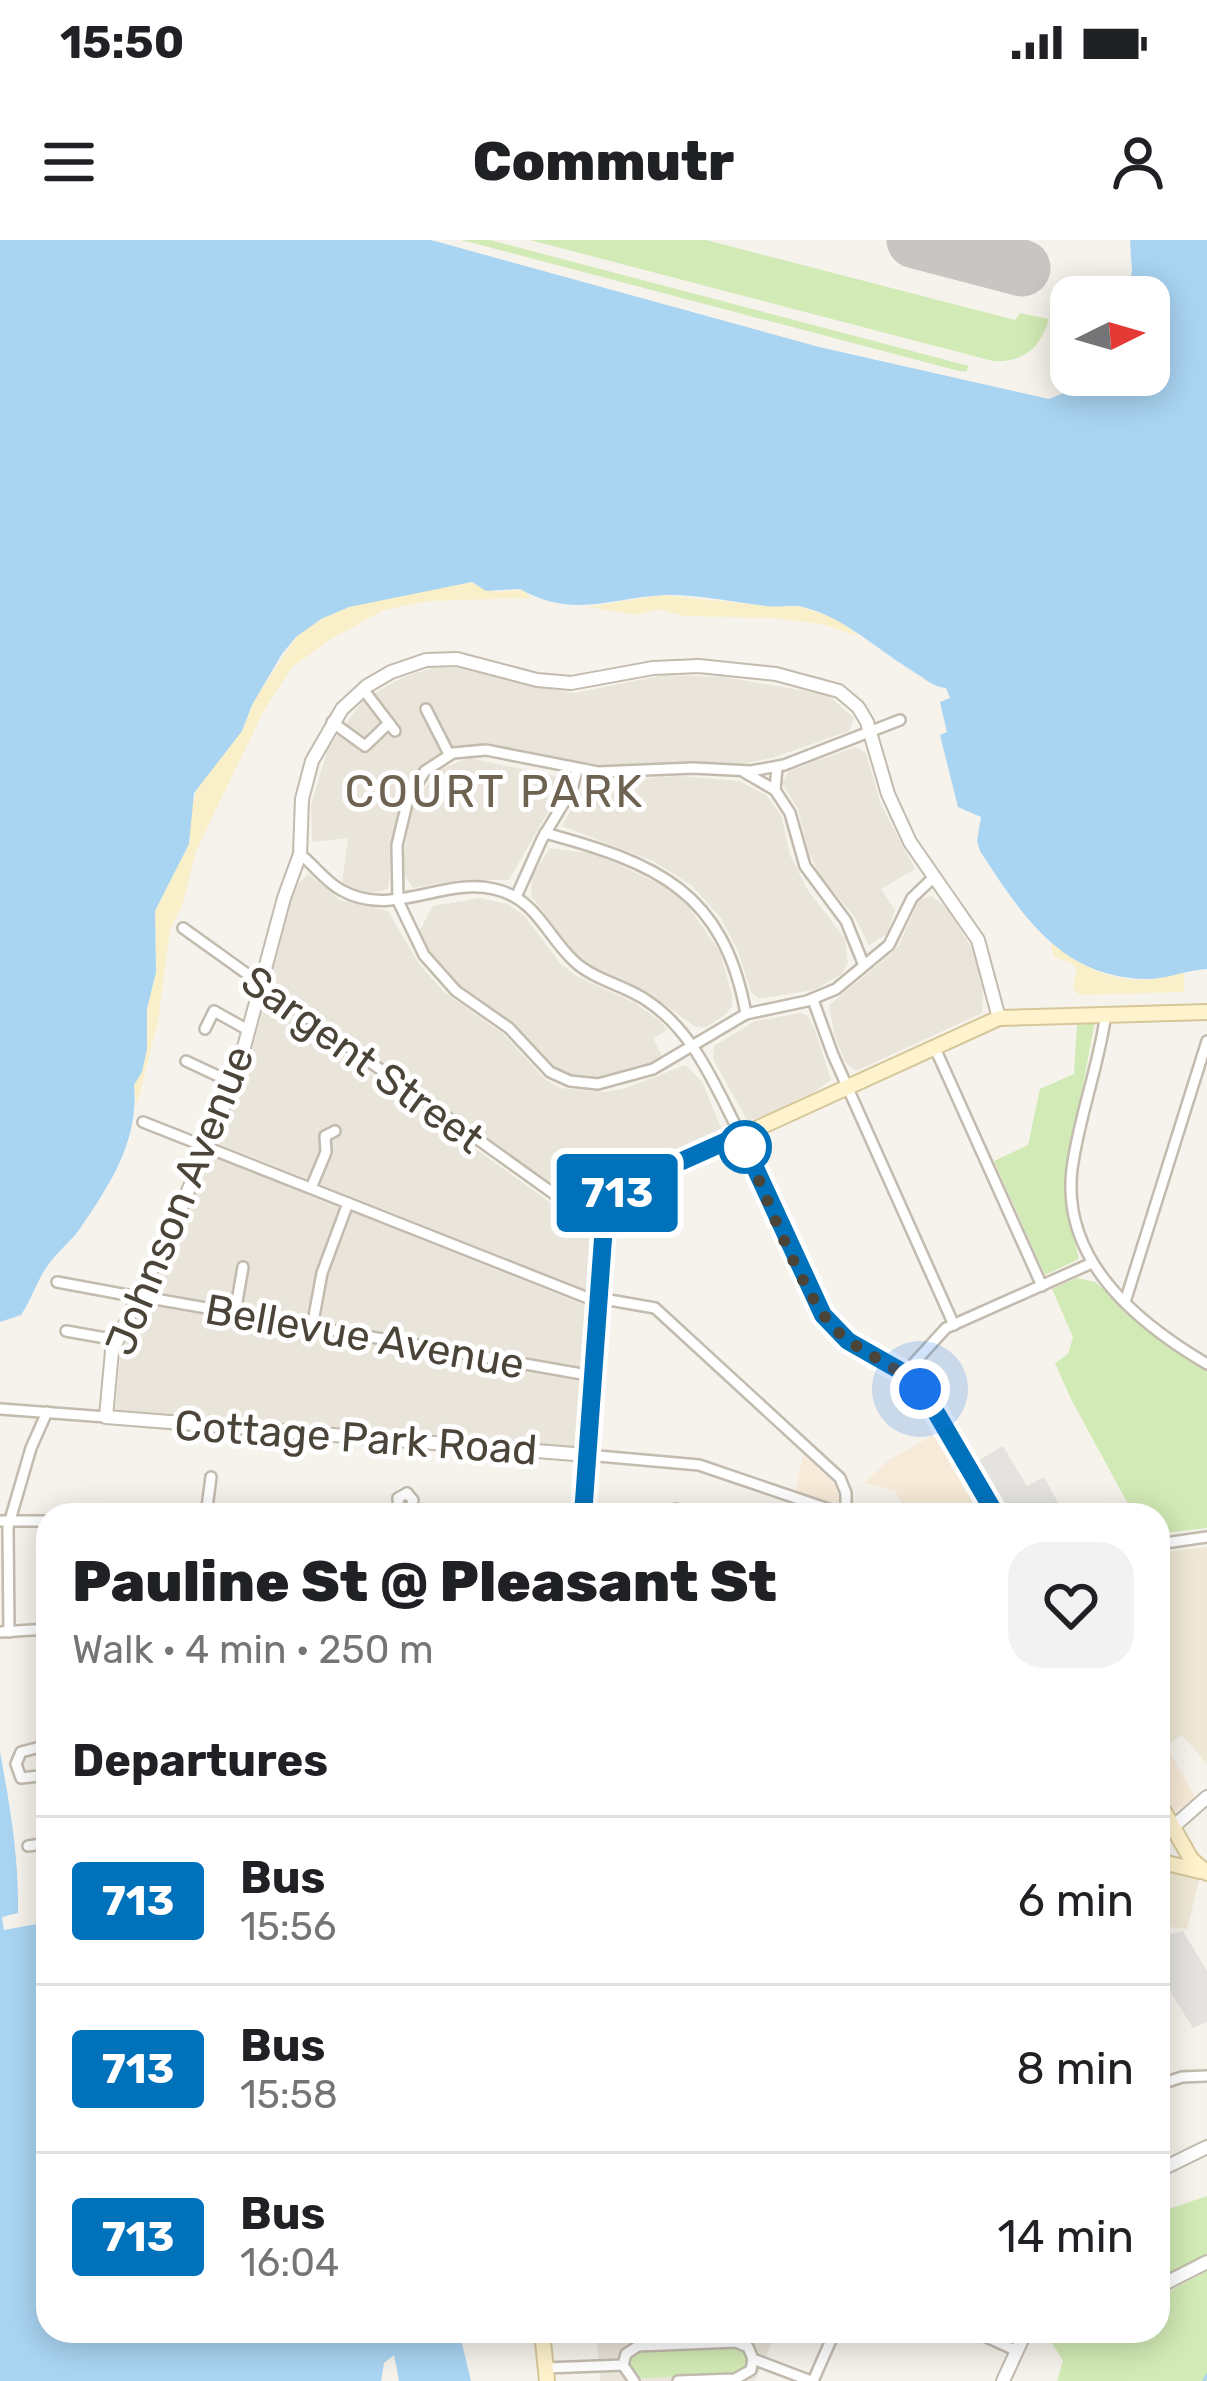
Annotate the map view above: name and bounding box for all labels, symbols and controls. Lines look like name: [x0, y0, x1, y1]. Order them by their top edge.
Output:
text: 15:50: [60, 16, 184, 69]
icon: menu: [36, 129, 102, 195]
icon: person: [1105, 129, 1171, 195]
text: Commutr: [473, 130, 734, 194]
north arrow: [1050, 276, 1170, 396]
map controls: [1050, 276, 1170, 396]
district label: COURT PARK: [345, 765, 645, 818]
street label: Sargent Street: [232, 955, 493, 1164]
street label: Johnson Avenue: [95, 1038, 265, 1362]
unlabelled marker: [720, 1122, 770, 1172]
line badge: 713: [548, 1154, 686, 1232]
text: 713: [581, 1168, 653, 1218]
street label: Bellevue Avenue: [201, 1284, 528, 1390]
your location: [890, 1359, 950, 1419]
street label: Cottage Park Road: [173, 1400, 539, 1476]
button: heart: [1008, 1542, 1134, 1668]
text: Pauline St @ Pleasant St: [72, 1548, 777, 1615]
text: Walk · 4 min · 250 m: [72, 1627, 434, 1673]
text: Departures: [72, 1734, 328, 1787]
text: Bus: [240, 1851, 325, 1904]
text: 6 min: [1018, 1874, 1134, 1927]
text: 713: [102, 1876, 174, 1926]
text: 15:56: [240, 1904, 337, 1950]
text: Bus: [240, 2019, 325, 2072]
text: 8 min: [1016, 2042, 1134, 2095]
text: 713: [102, 2044, 174, 2094]
text: 15:58: [240, 2072, 338, 2118]
text: Bus: [240, 2187, 325, 2240]
text: 14 min: [998, 2210, 1134, 2263]
text: 713: [102, 2212, 174, 2262]
text: 16:04: [240, 2240, 339, 2286]

